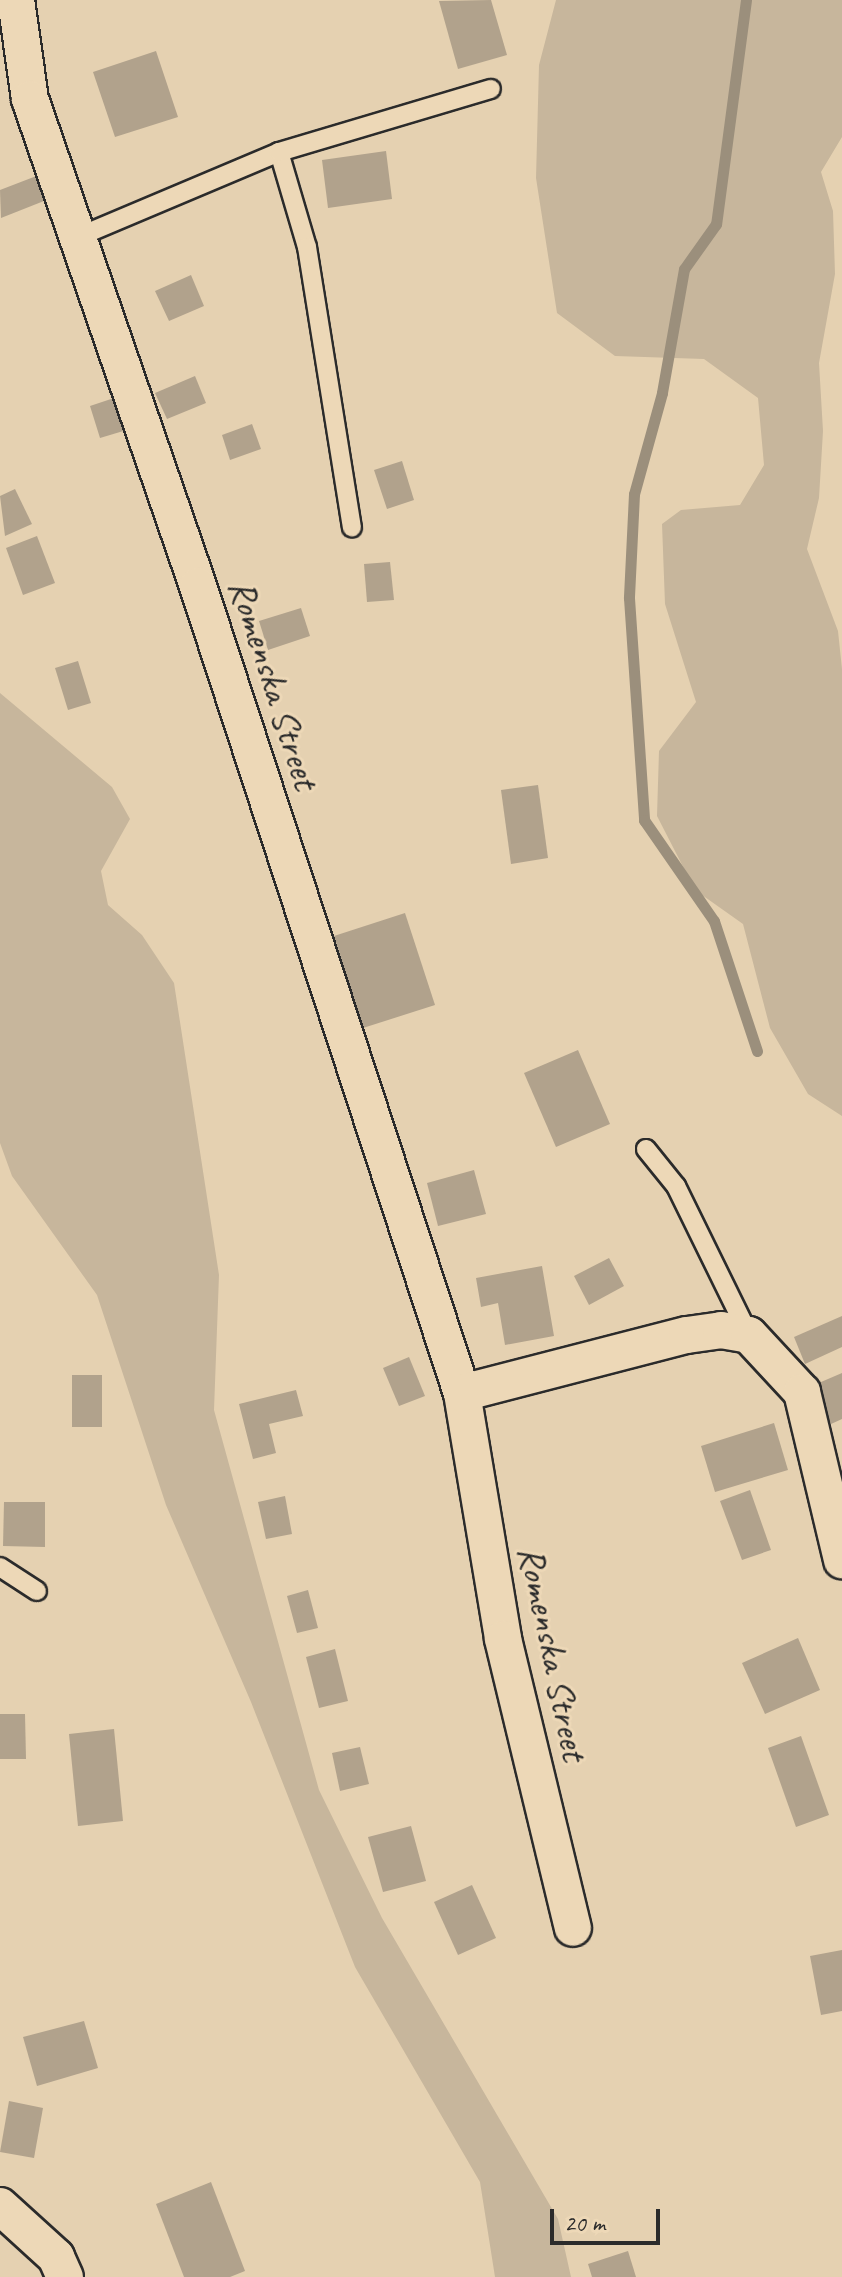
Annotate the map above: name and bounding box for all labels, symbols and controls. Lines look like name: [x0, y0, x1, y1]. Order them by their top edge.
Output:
street label: Romenska Street: [219, 573, 329, 795]
street label: Romenska Street: [508, 1541, 598, 1765]
scale bar: [554, 2193, 664, 2243]
text: 20 m: [564, 2208, 605, 2238]

